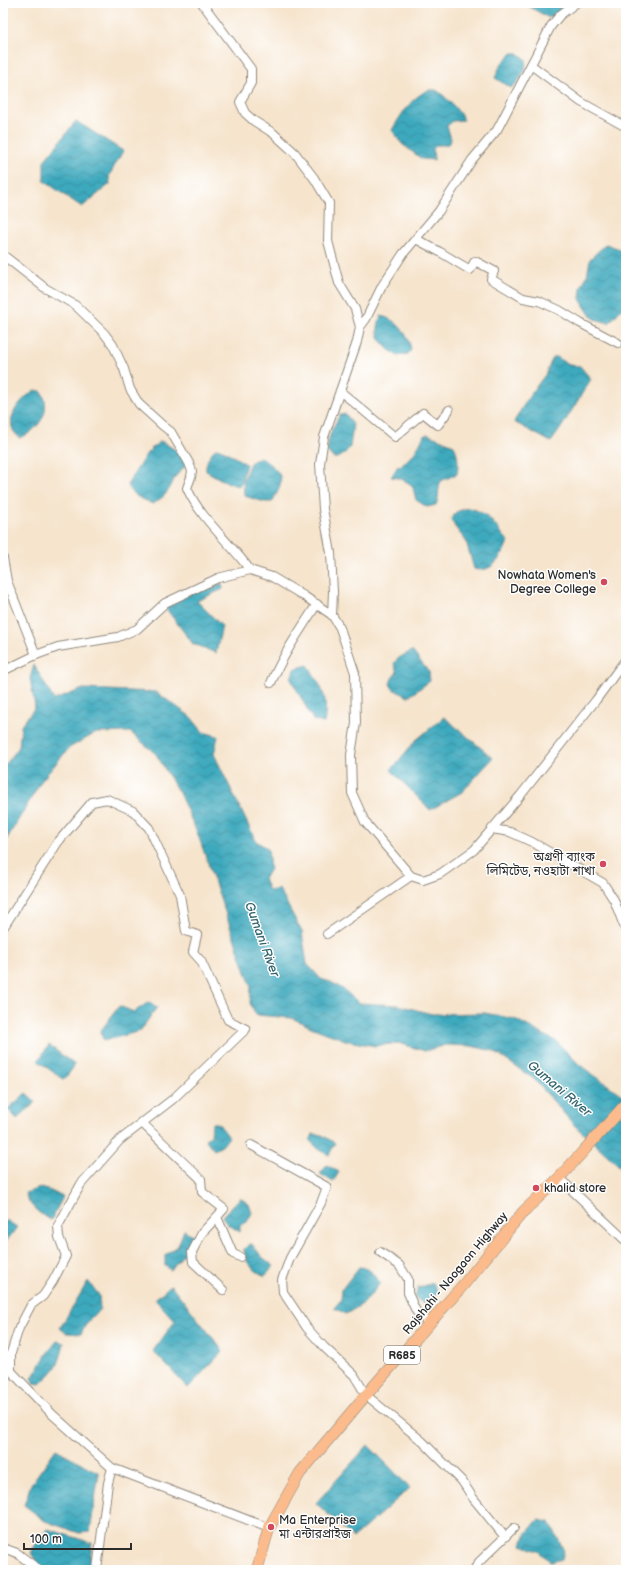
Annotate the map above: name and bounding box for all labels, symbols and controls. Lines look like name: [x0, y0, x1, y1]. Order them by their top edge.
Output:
place label: Nowhata Women's Degree College: [497, 568, 596, 597]
marker: Nowhata Women's Degree College: [599, 577, 609, 587]
place label: অগ্রণী ব্যাংক লিমিটেড, নওহাটা শাখা: [485, 849, 596, 879]
marker: অগ্রণী ব্যাংক লিমিটেড, নওহাটা শাখা: [598, 859, 608, 869]
water label: Gumani River: [241, 900, 283, 980]
water label: Gumani River: [524, 1057, 596, 1121]
place label: khalid store: [544, 1181, 606, 1196]
marker: khalid store: [531, 1183, 541, 1193]
street label: Rajshahi - Naogaon Highway: [400, 1209, 511, 1338]
road number: R685: [384, 1346, 420, 1364]
place label: Ma Enterprise মা এন্টারপ্রাইজ: [278, 1513, 356, 1542]
marker: Ma Enterprise মা এন্টারপ্রাইজ: [266, 1522, 276, 1532]
scale bar: [24, 1525, 131, 1551]
text: 100 m: [30, 1532, 62, 1547]

